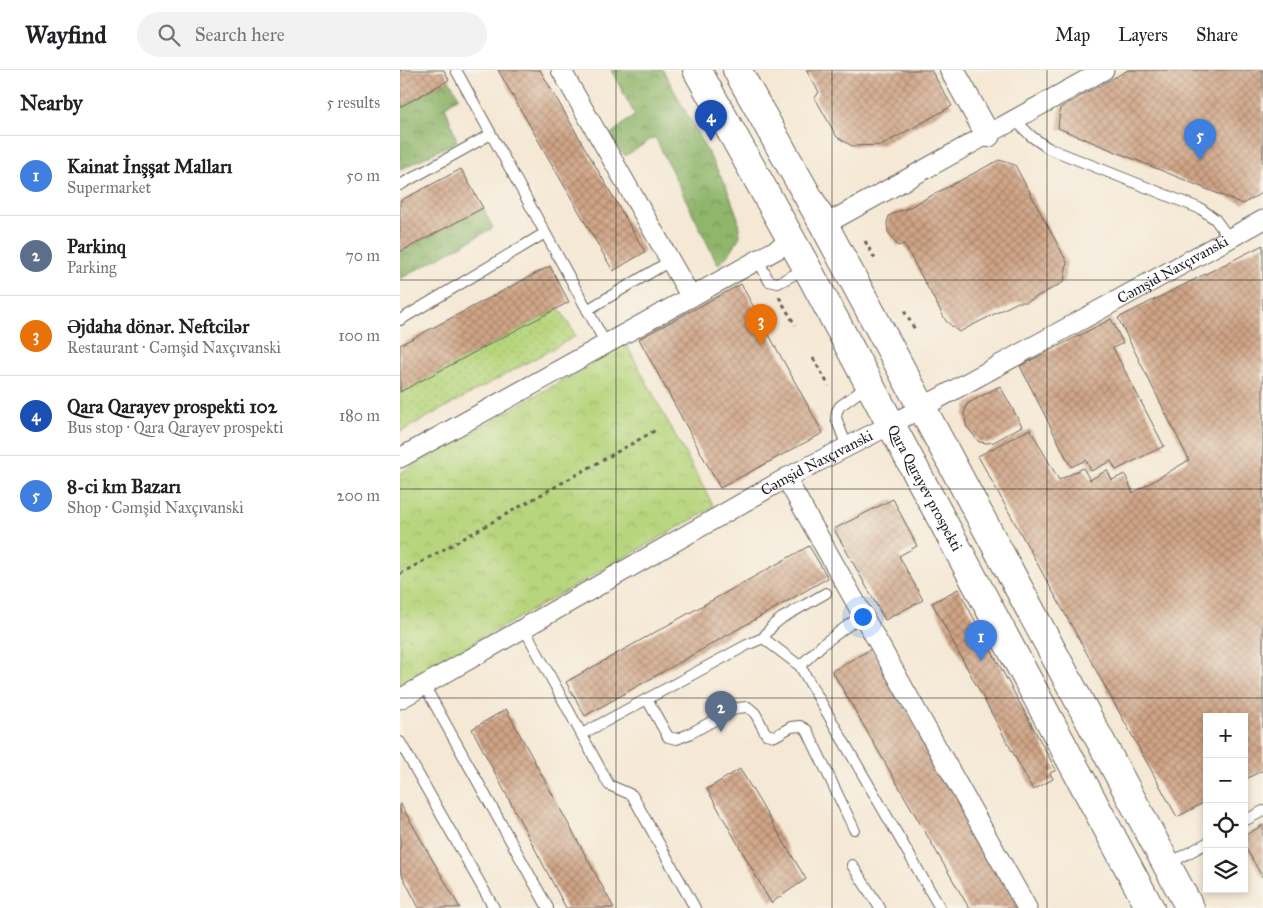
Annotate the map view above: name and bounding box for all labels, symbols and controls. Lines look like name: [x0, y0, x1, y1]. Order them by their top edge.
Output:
search box: [137, 12, 487, 57]
text: Wayfind: [25, 20, 107, 50]
icon: search: [155, 21, 183, 49]
text: Search here: [195, 23, 285, 46]
text: Map: [1055, 24, 1090, 46]
text: Layers: [1118, 24, 1168, 46]
text: Share: [1196, 24, 1238, 46]
text: Nearby: [20, 90, 83, 116]
text: 5 results: [326, 93, 380, 112]
pin: 4: [695, 100, 727, 141]
pin: 5: [1184, 119, 1216, 160]
text: Kainat İnşşat Malları: [67, 155, 232, 178]
text: 1: [33, 166, 39, 185]
text: 50 m: [346, 166, 380, 185]
text: Supermarket: [67, 178, 151, 197]
street label: Cəmşid Naxçıvanski: [1114, 232, 1231, 307]
text: Parkinq: [67, 235, 126, 258]
text: 2: [32, 246, 40, 265]
text: 70 m: [345, 246, 380, 265]
text: Parking: [67, 258, 116, 277]
pin: 3: [745, 304, 777, 345]
text: Əjdaha dönər. Neftcilər: [67, 315, 249, 338]
text: 3: [33, 326, 39, 345]
text: 100 m: [338, 326, 380, 345]
text: Restaurant · Cəmşid Naxçıvanski: [67, 338, 281, 357]
text: Qara Qarayev prospekti 102: [67, 395, 277, 418]
text: 4: [32, 406, 40, 425]
text: 180 m: [339, 406, 380, 425]
text: Bus stop · Qara Qarayev prospekti: [67, 418, 283, 437]
street label: Qara Qarayev prospekti: [884, 422, 966, 554]
street label: Cəmşid Naxçıvanski: [757, 426, 876, 500]
text: 8-ci km Bazarı: [67, 475, 181, 498]
text: 5: [32, 486, 40, 505]
text: 200 m: [337, 486, 380, 505]
text: Shop · Cəmşid Naxçıvanski: [67, 498, 244, 517]
your location: [850, 604, 876, 630]
pin: 1: [965, 620, 997, 661]
pin: 2: [705, 691, 737, 732]
map controls: [1203, 713, 1248, 893]
button: +: [1203, 713, 1248, 758]
button: −: [1203, 758, 1248, 803]
button: locate: [1203, 803, 1248, 848]
button: layers: [1203, 848, 1248, 893]

